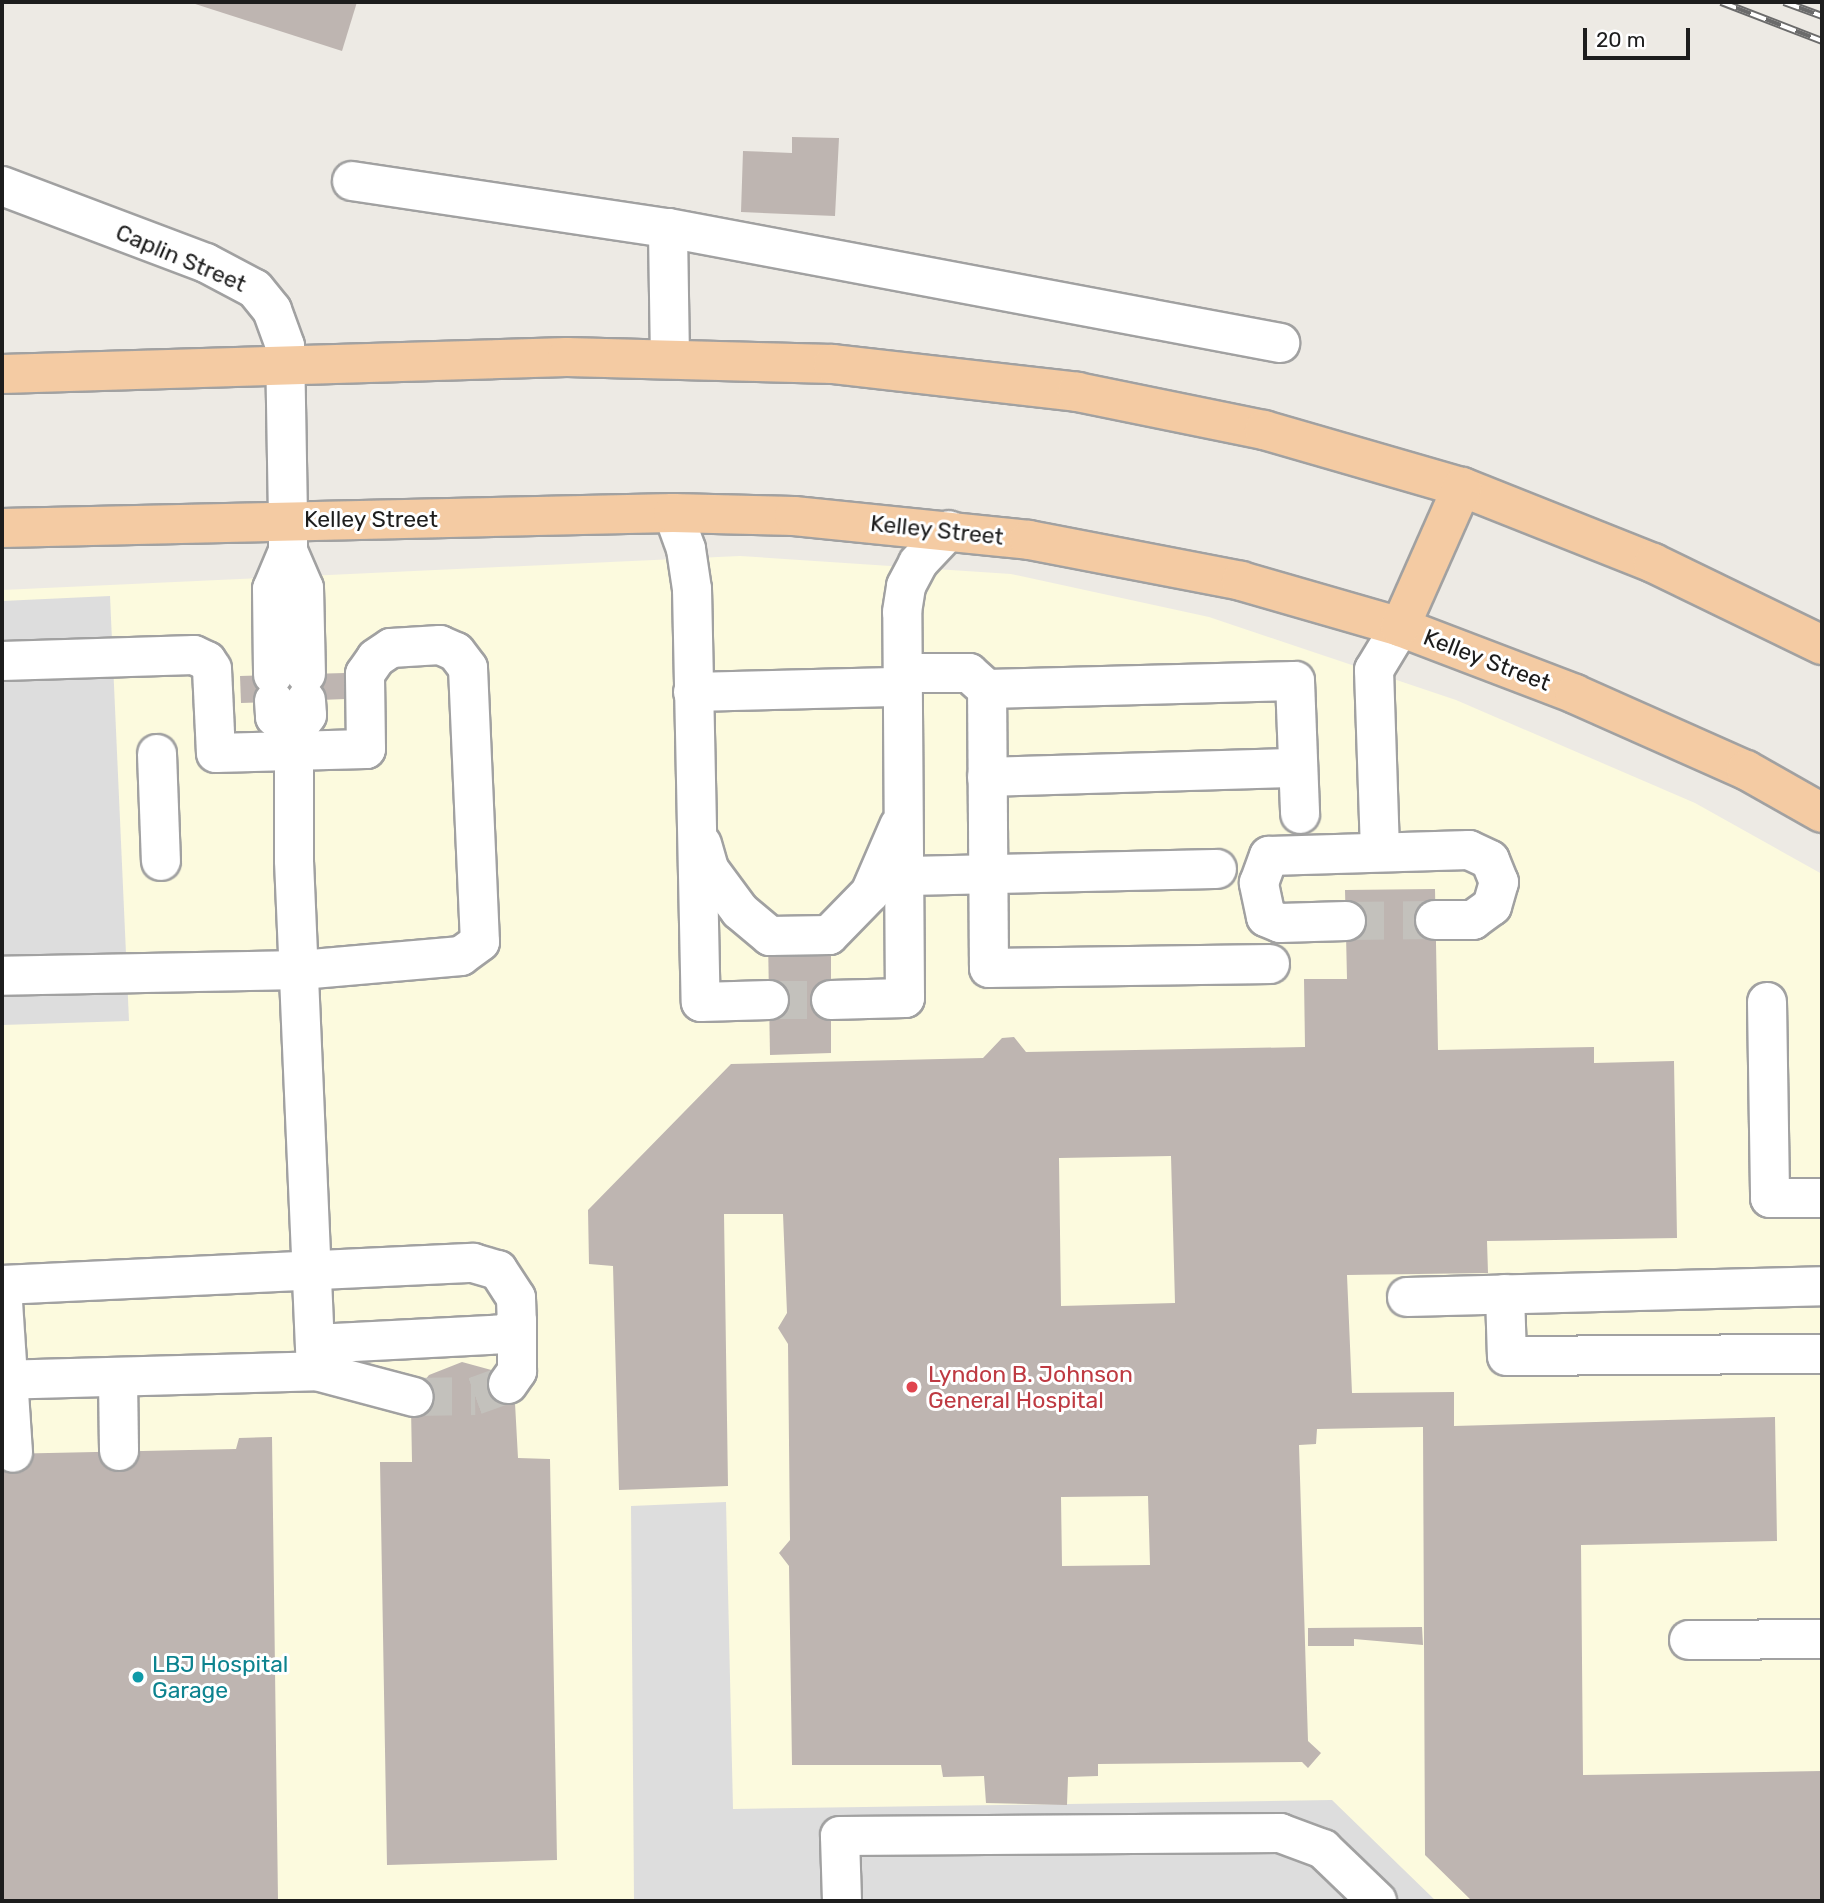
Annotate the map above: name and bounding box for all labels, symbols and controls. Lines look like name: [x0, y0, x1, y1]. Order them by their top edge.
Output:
scale bar: [1586, 14, 1693, 58]
text: 20 m: [1596, 27, 1645, 52]
street label: Caplin Street: [112, 218, 250, 298]
street label: Kelley Street: [304, 505, 438, 533]
street label: Kelley Street: [869, 509, 1005, 551]
street label: Kelley Street: [1419, 623, 1555, 697]
place label: Lyndon B. Johnson General Hospital: [928, 1360, 1133, 1414]
marker: Lyndon B. Johnson General Hospital: [902, 1377, 922, 1397]
place label: LBJ Hospital Garage: [152, 1650, 288, 1704]
marker: LBJ Hospital Garage: [130, 1669, 146, 1685]

